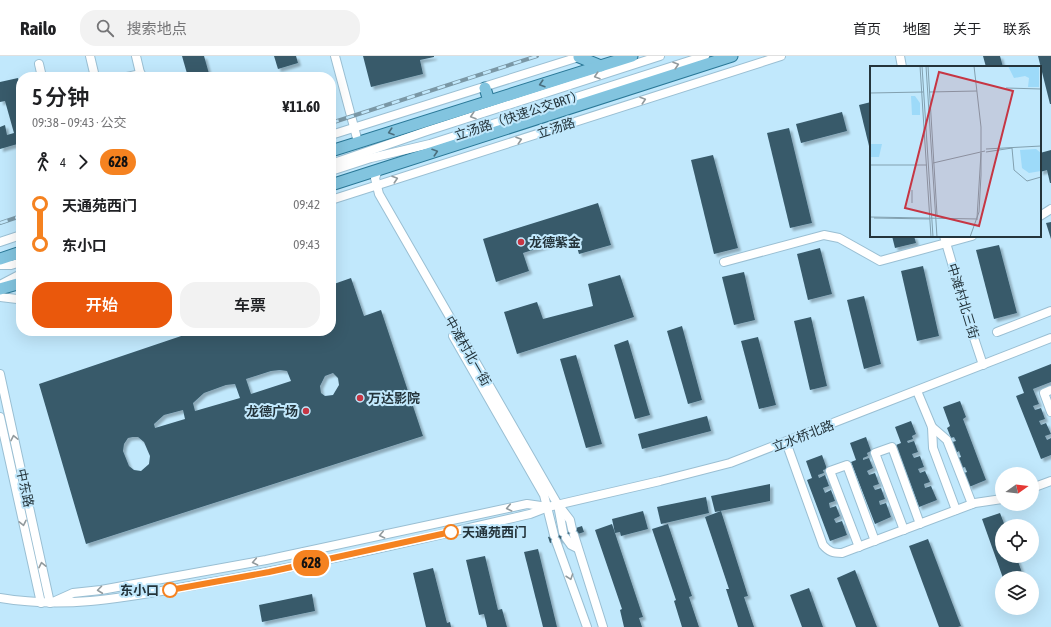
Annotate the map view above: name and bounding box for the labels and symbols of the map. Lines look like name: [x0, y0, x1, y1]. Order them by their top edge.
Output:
one-way arrow: [672, 61, 679, 70]
inset map: [870, 66, 1041, 237]
one-way arrow: [593, 72, 600, 80]
one-way arrow: [538, 79, 545, 88]
street label: 立汤路（快速公交BRT）: [452, 87, 586, 143]
one-way arrow: [639, 96, 646, 105]
one-way arrow: [469, 111, 476, 120]
street label: 立汤路: [535, 115, 577, 141]
one-way arrow: [388, 127, 395, 136]
one-way arrow: [515, 136, 522, 145]
one-way arrow: [431, 148, 438, 157]
one-way arrow: [391, 175, 398, 184]
place label: 龙德紫金: [529, 235, 581, 250]
marker: 龙德紫金: [516, 237, 526, 247]
street label: 中滩村北三街: [944, 262, 982, 340]
street label: 中滩村北一街: [442, 313, 494, 389]
place label: 万达影院: [368, 391, 420, 406]
marker: 万达影院: [355, 393, 365, 403]
place label: 龙德广场: [246, 404, 298, 419]
marker: 龙德广场: [301, 406, 311, 416]
street label: 立水桥北路: [770, 417, 836, 455]
one-way arrow: [10, 435, 19, 441]
street label: 中东路: [14, 467, 36, 509]
north arrow: [995, 467, 1039, 511]
one-way arrow: [506, 503, 512, 511]
one-way arrow: [19, 520, 27, 527]
marker: 天通苑西门: [443, 524, 459, 540]
place label: 天通苑西门: [462, 525, 527, 540]
one-way arrow: [379, 531, 385, 539]
line badge: 628: [288, 550, 334, 576]
one-way arrow: [252, 557, 258, 566]
one-way arrow: [38, 562, 46, 568]
one-way arrow: [565, 574, 573, 581]
marker: 东小口: [162, 582, 178, 598]
place label: 东小口: [120, 583, 159, 598]
one-way arrow: [97, 585, 103, 594]

